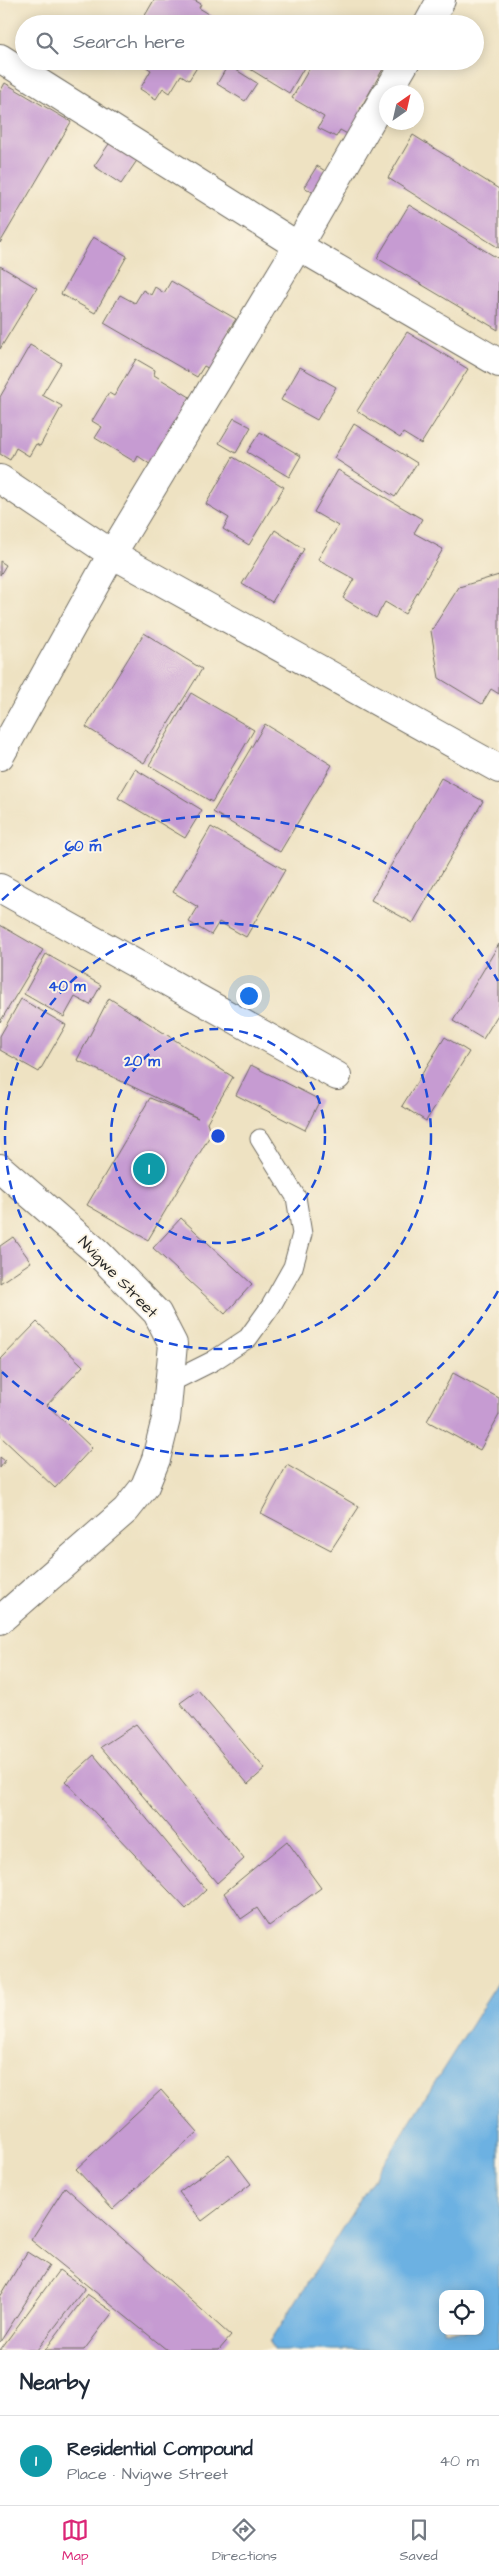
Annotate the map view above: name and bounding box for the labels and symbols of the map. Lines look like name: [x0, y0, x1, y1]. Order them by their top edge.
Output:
north arrow: [379, 85, 424, 130]
text: 60 m: [65, 836, 102, 857]
text: 40 m: [48, 976, 86, 997]
your location: [236, 983, 262, 1009]
text: 20 m: [123, 1051, 160, 1072]
centre of rings: [209, 1127, 227, 1145]
pin: 1: [133, 1150, 165, 1188]
street label: Nvigwe Street: [72, 1231, 163, 1324]

